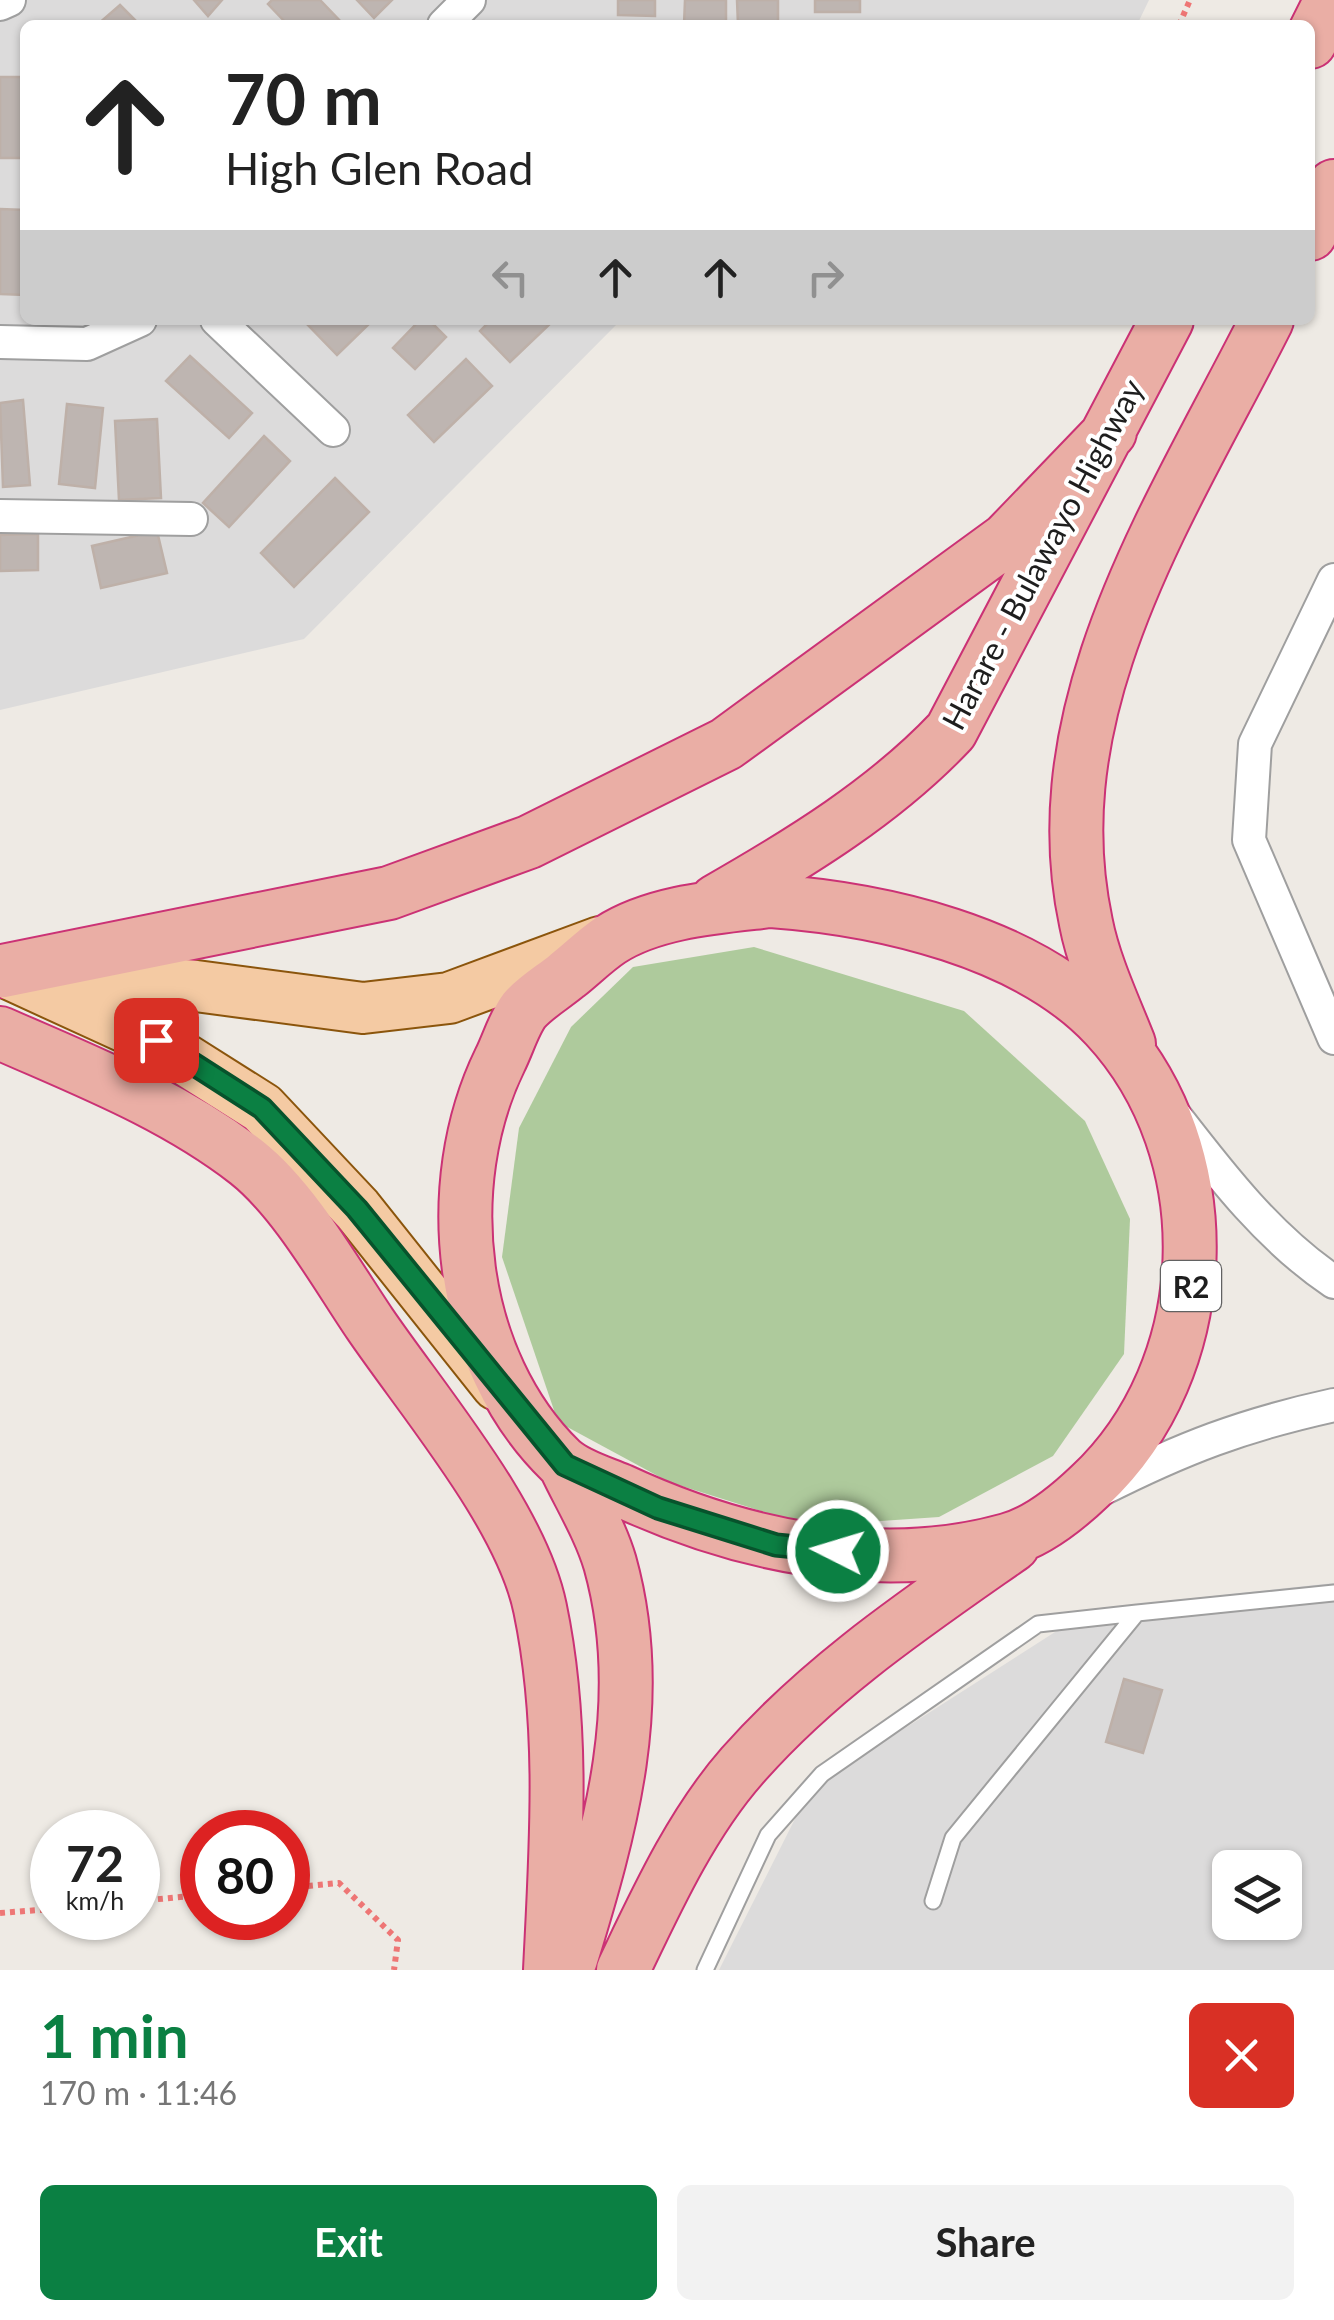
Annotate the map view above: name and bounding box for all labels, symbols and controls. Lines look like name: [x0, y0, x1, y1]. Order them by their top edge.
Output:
text: 70 m: [225, 56, 382, 140]
icon: ahead: [60, 60, 190, 190]
text: High Glen Road: [225, 141, 533, 195]
icon: left: [483, 250, 538, 305]
icon: ahead: [588, 250, 643, 305]
icon: ahead: [693, 250, 748, 305]
icon: right: [798, 250, 853, 305]
street label: Harare - Bulawayo Highway: [933, 372, 1151, 736]
pin: [114, 998, 199, 1083]
icon: arrive: [129, 1013, 184, 1068]
road number: R2: [1161, 1261, 1221, 1311]
position arrow: [786, 1499, 890, 1603]
speed limit sign: 80: [180, 1810, 310, 1940]
text: 72: [66, 1833, 124, 1893]
map controls: [1212, 1850, 1302, 1940]
button: layers: [1212, 1850, 1302, 1940]
text: km/h: [66, 1885, 124, 1915]
text: 1 min: [40, 1999, 189, 2071]
button: close: [1189, 2003, 1294, 2108]
text: 170 m · 11:46: [40, 2073, 237, 2112]
button: Exit: [40, 2185, 657, 2300]
button: Share: [677, 2185, 1294, 2300]

